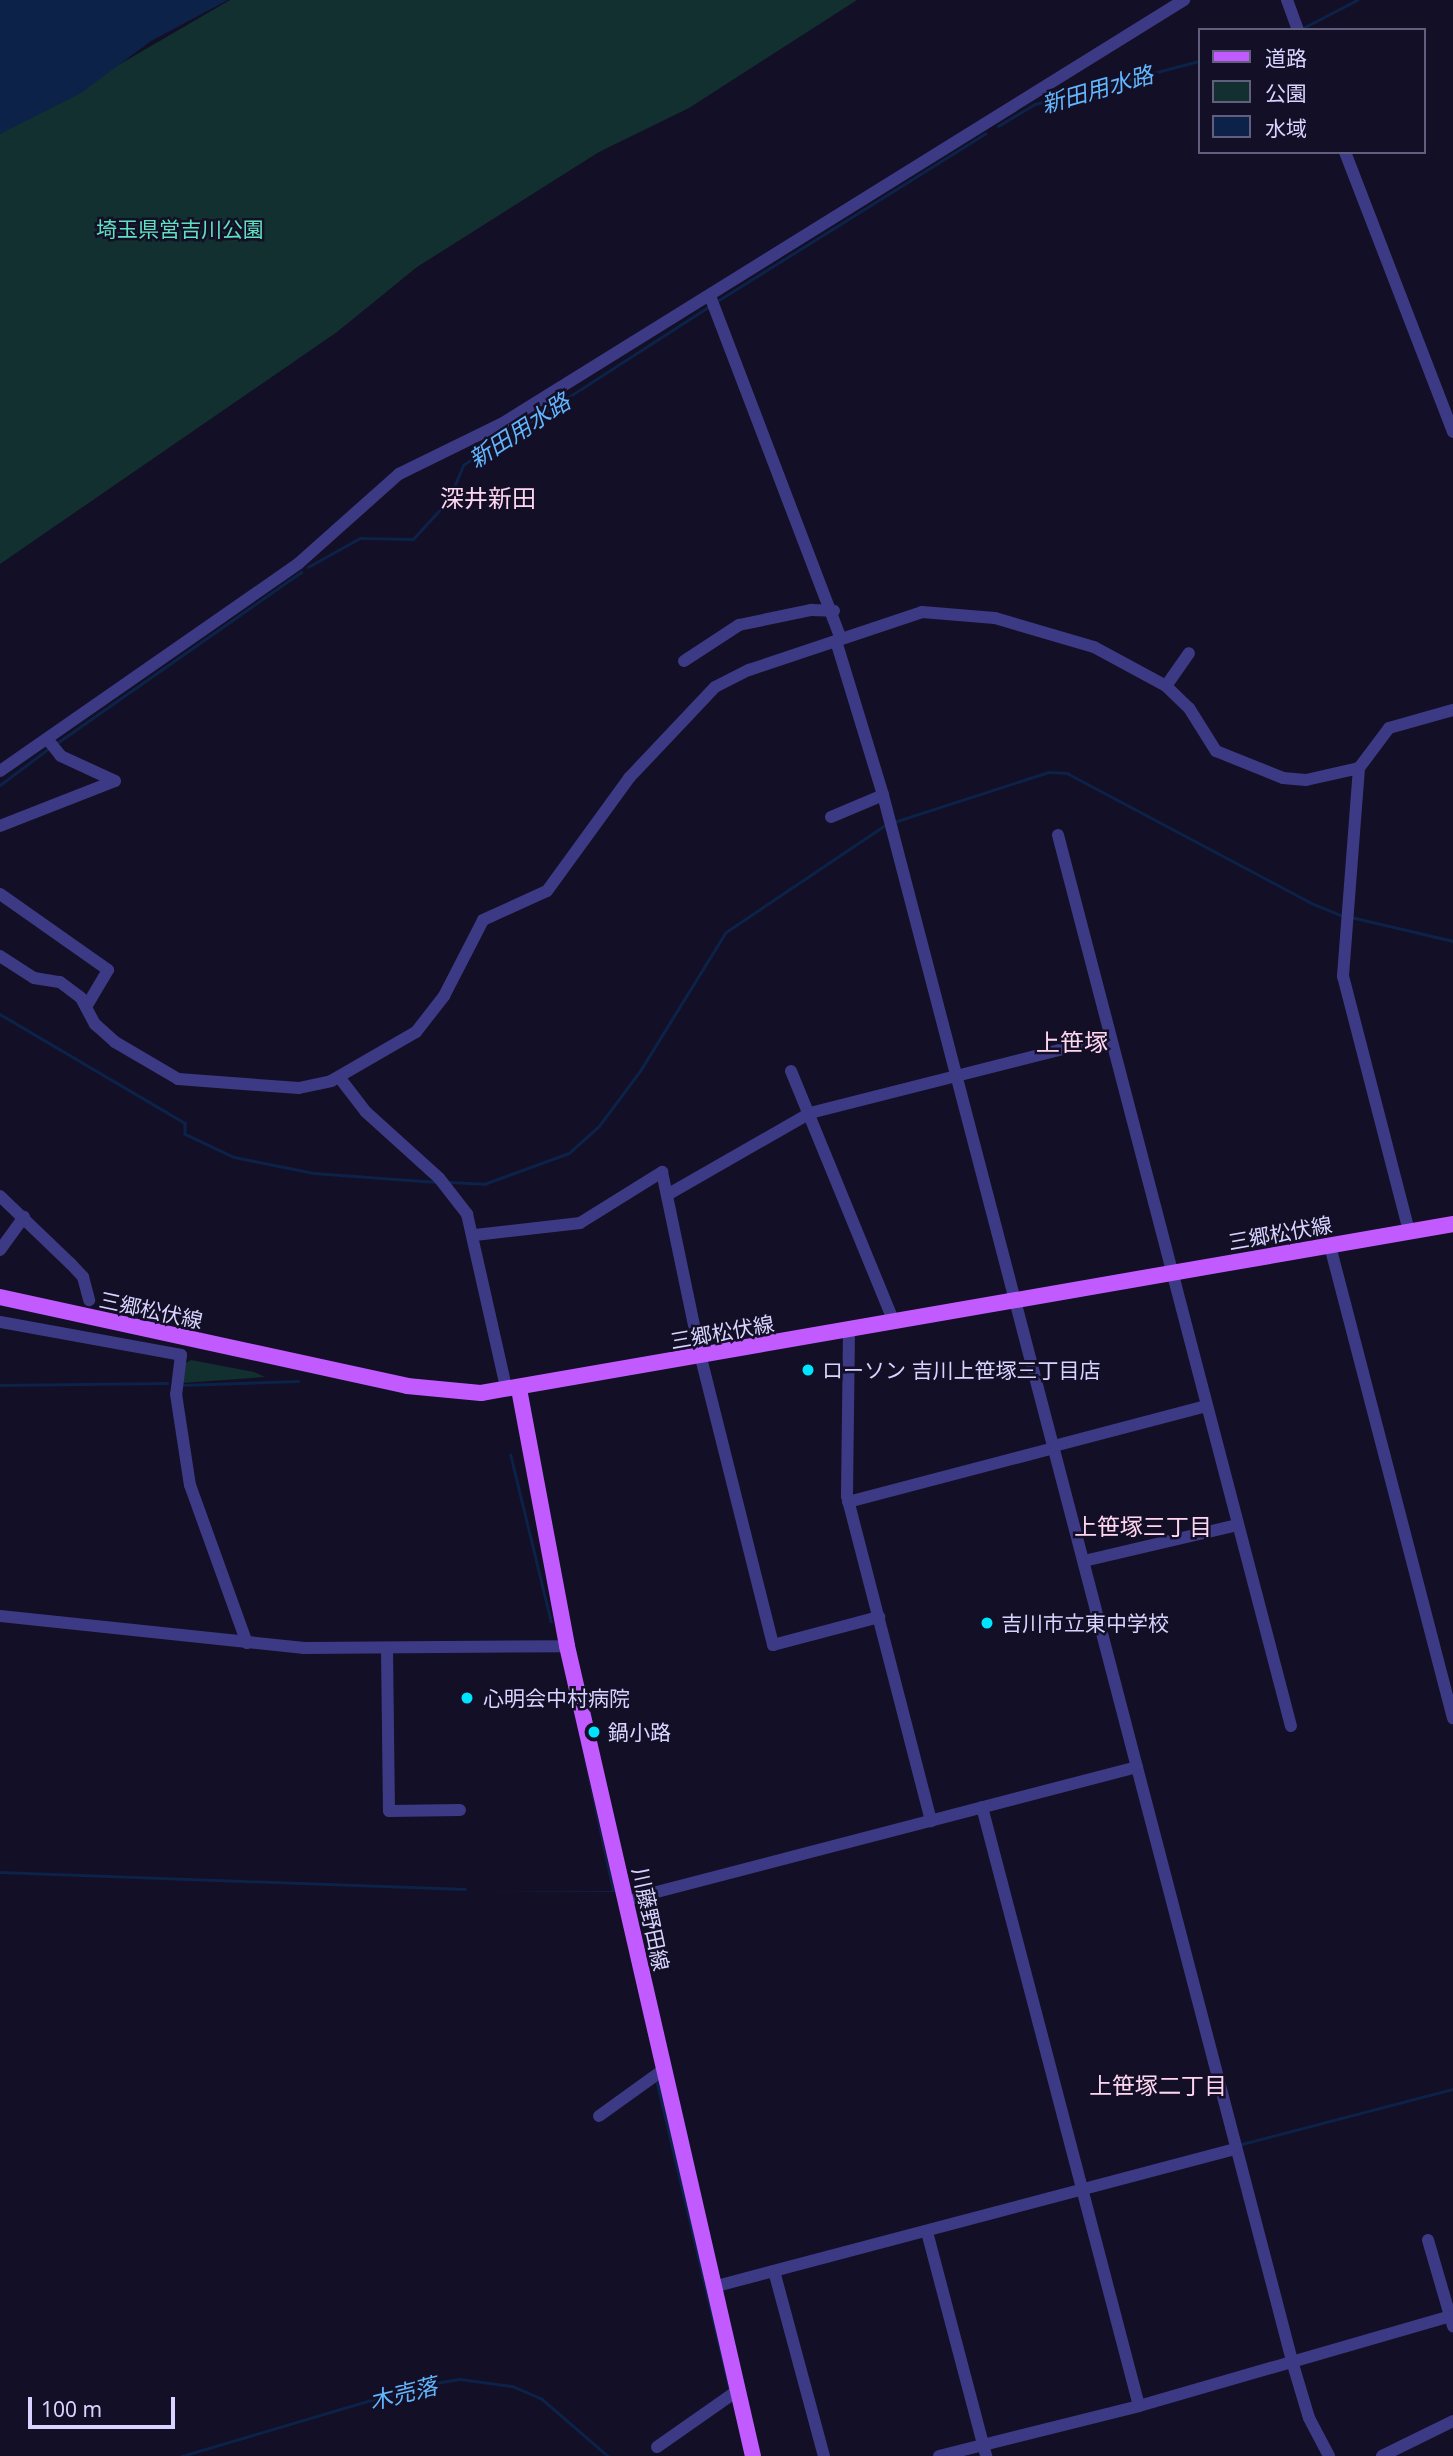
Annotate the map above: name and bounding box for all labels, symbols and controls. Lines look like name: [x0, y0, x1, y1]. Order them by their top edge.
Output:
legend: [1198, 28, 1425, 154]
text: 道路: [1265, 44, 1307, 72]
water label: 新田用水路: [1038, 60, 1156, 118]
text: 公園: [1265, 79, 1307, 107]
text: 水域: [1265, 114, 1307, 142]
park label: 埼玉県営吉川公園: [96, 216, 264, 242]
water label: 新田用水路: [463, 387, 575, 473]
district label: 深井新田: [440, 484, 536, 512]
district label: 上笹塚: [1036, 1028, 1108, 1056]
street label: 三郷松伏線: [1226, 1211, 1334, 1255]
street label: 三郷松伏線: [97, 1287, 205, 1333]
street label: 三郷松伏線: [668, 1310, 776, 1354]
place label: ローソン 吉川上笹塚三丁目店: [822, 1357, 1100, 1383]
marker: ローソン 吉川上笹塚三丁目店: [800, 1362, 816, 1378]
district label: 上笹塚三丁目: [1074, 1512, 1212, 1540]
place label: 吉川市立東中学校: [1001, 1610, 1169, 1636]
marker: 吉川市立東中学校: [979, 1615, 995, 1631]
place label: 心明会中村病院: [483, 1685, 630, 1711]
marker: 心明会中村病院: [457, 1688, 477, 1708]
place label: 鍋小路: [608, 1719, 671, 1745]
marker: 鍋小路: [586, 1724, 602, 1740]
street label: 川藤野田線: [628, 1865, 674, 1973]
district label: 上笹塚二丁目: [1089, 2071, 1227, 2099]
water label: 木売落: [366, 2371, 440, 2415]
scale bar: [32, 2382, 178, 2426]
text: 100 m: [41, 2395, 102, 2423]

